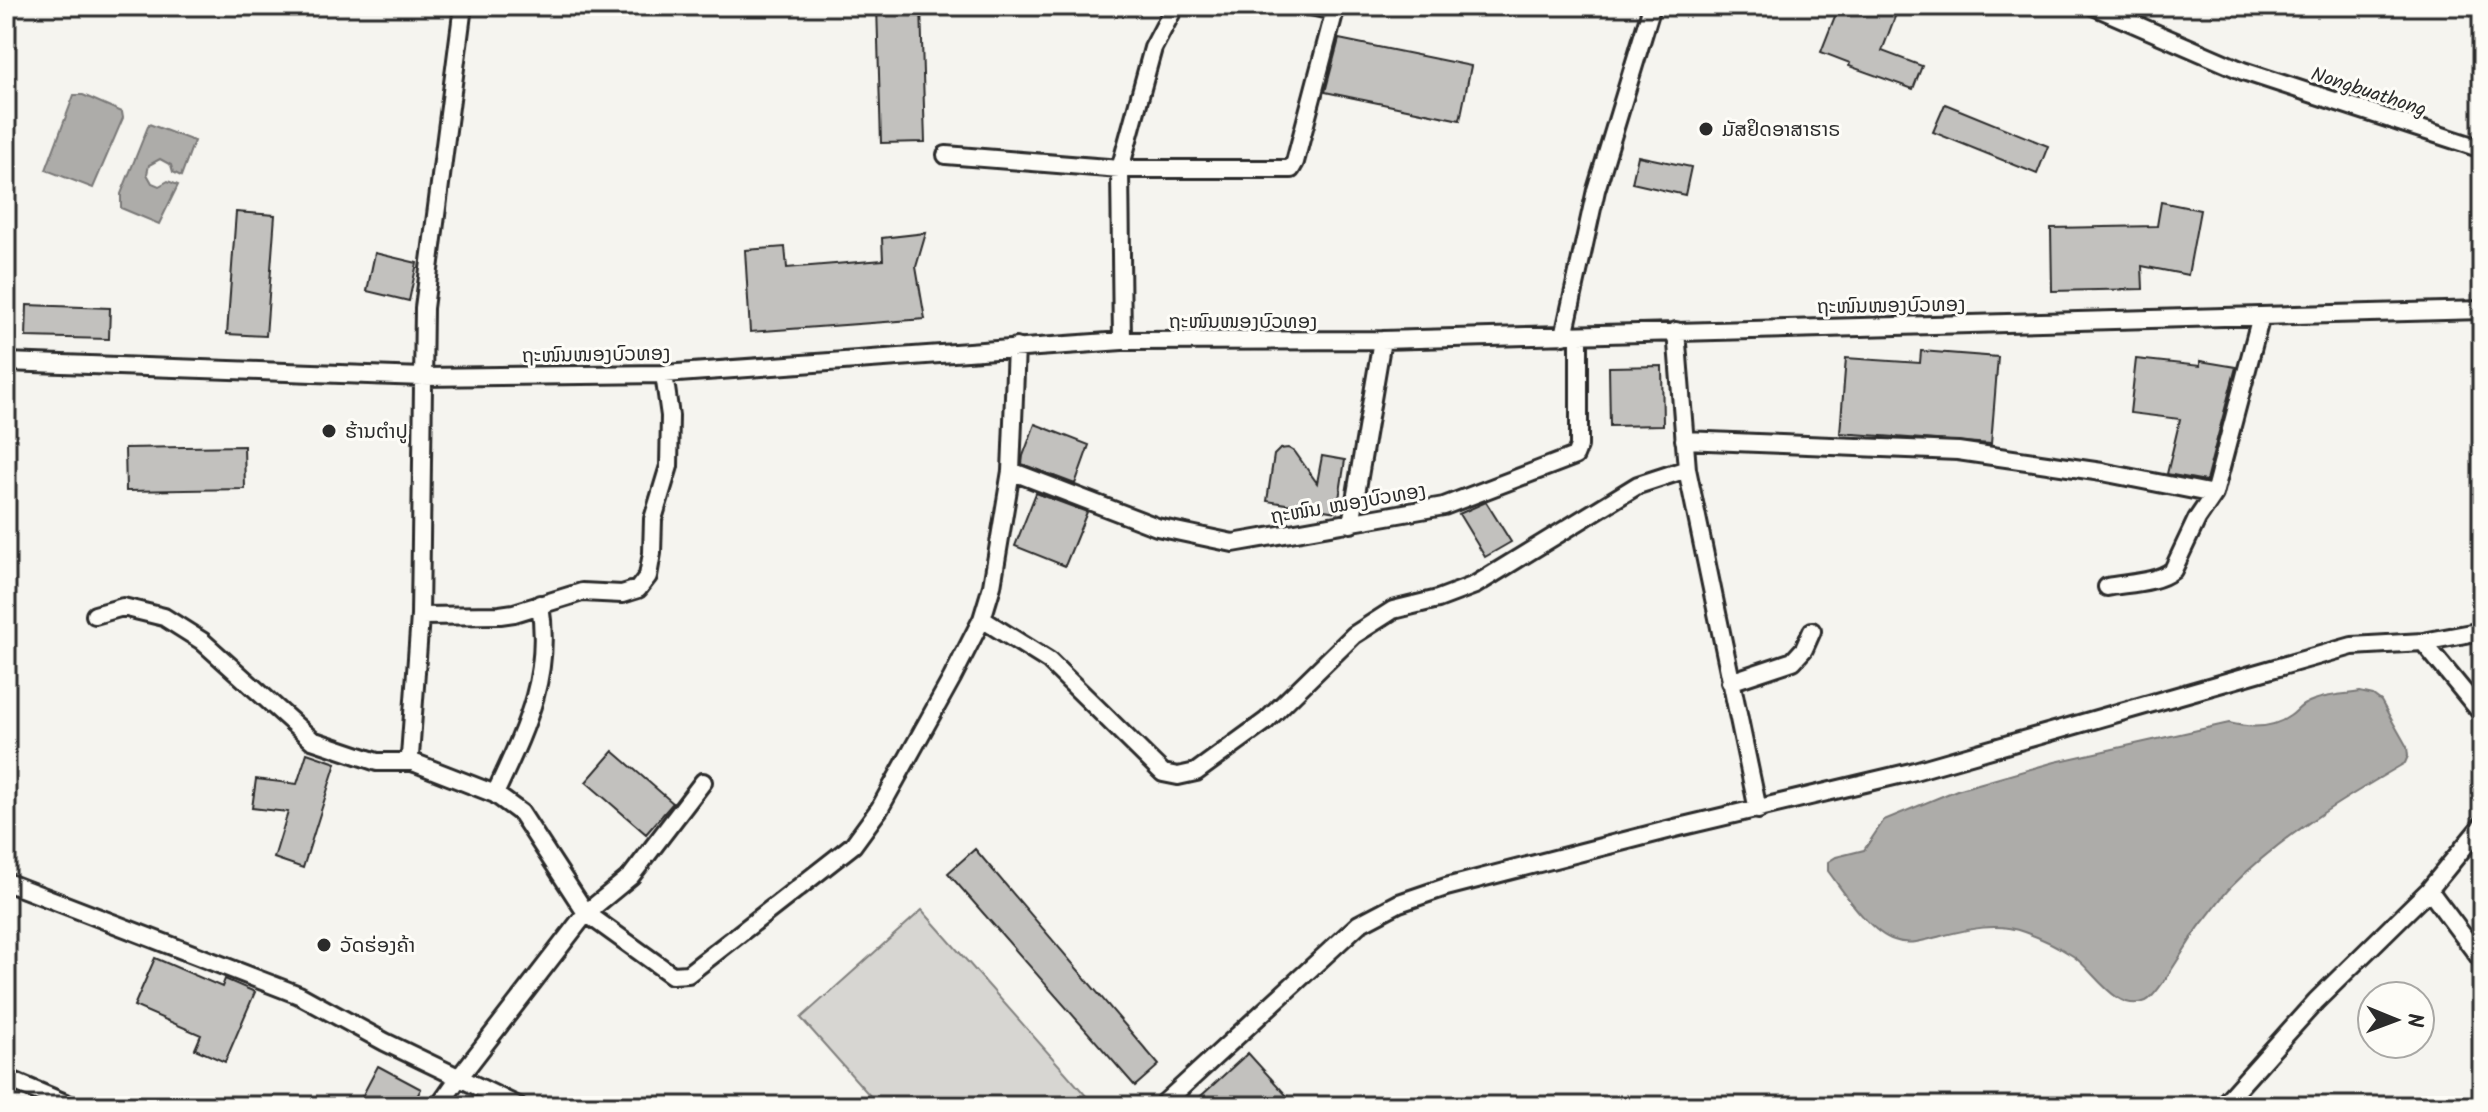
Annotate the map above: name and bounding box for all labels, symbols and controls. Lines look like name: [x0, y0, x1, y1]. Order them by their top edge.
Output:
street label: Nongbuathong: [2306, 59, 2430, 127]
place label: ມັສຢິດອາສາຮາຣ: [1722, 115, 1841, 147]
marker: ມັສຢິດອາສາຮາຣ: [1697, 120, 1715, 138]
street label: ຖະໜົນໜອງບົວທອງ: [1816, 290, 1966, 324]
street label: ຖະໜົນໜອງບົວທອງ: [1169, 307, 1317, 339]
street label: ຖະໜົນໜອງບົວທອງ: [521, 339, 671, 373]
place label: ຮ້ານຕຳປູ: [345, 417, 408, 449]
marker: ຮ້ານຕຳປູ: [320, 422, 338, 440]
street label: ຖະໜົນ ໝອງບົວທອງ: [1268, 476, 1429, 534]
place label: ວັດຮ່ອງຄ້າ: [340, 931, 415, 963]
marker: ວັດຮ່ອງຄ້າ: [315, 936, 333, 954]
north arrow: [2356, 980, 2436, 1060]
text: N: [2396, 1013, 2431, 1028]

